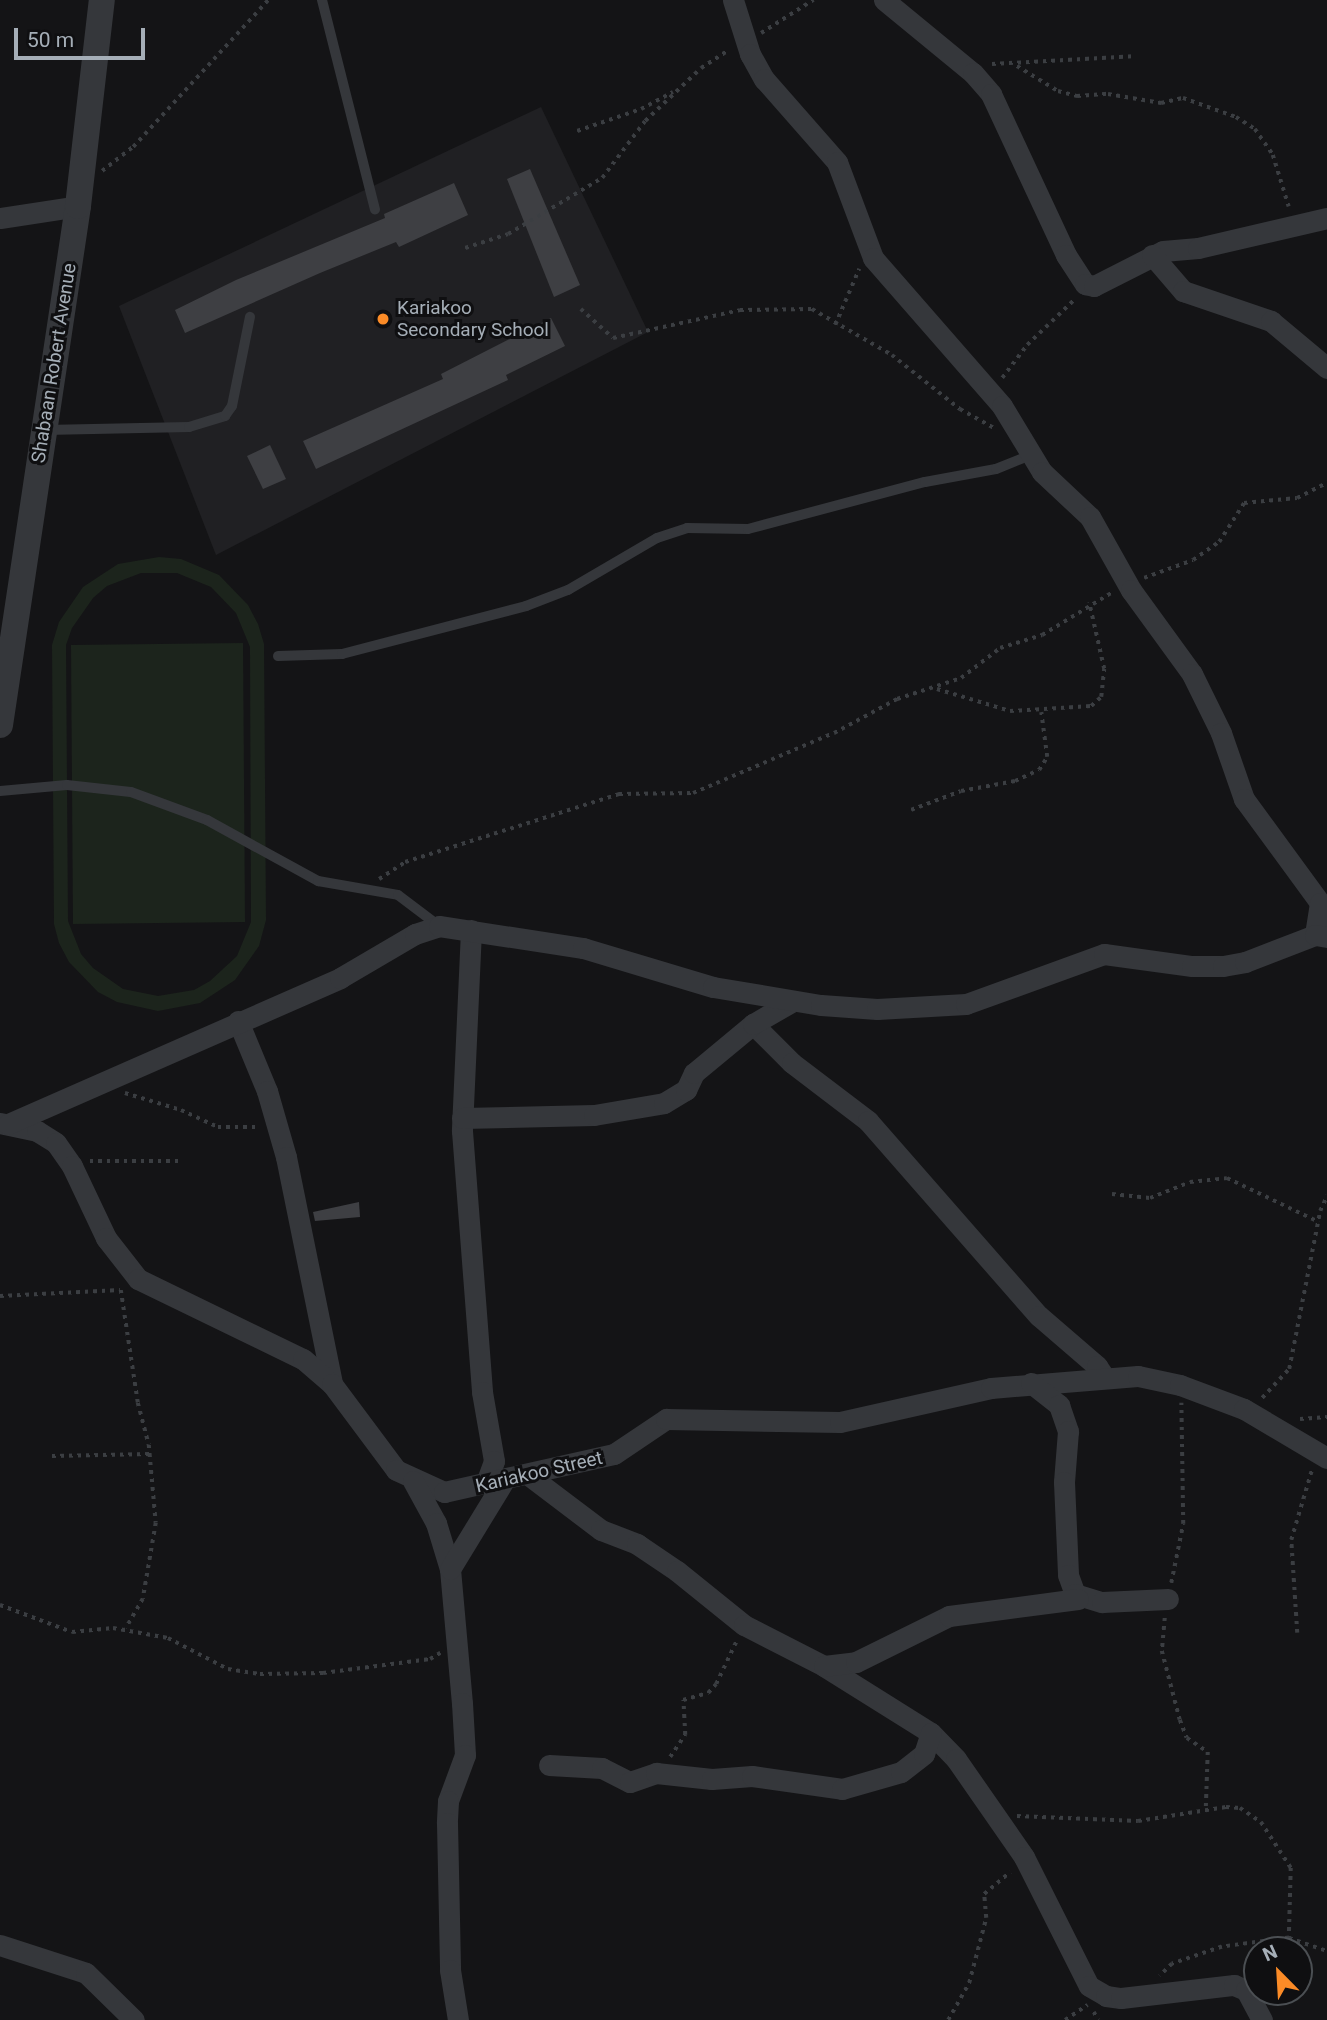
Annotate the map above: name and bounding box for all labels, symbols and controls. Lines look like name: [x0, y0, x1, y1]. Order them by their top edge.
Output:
scale bar: [18, 14, 149, 58]
text: 50 m: [27, 28, 74, 52]
street label: Shabaan Robert Avenue: [27, 262, 81, 464]
place label: Kariakoo Secondary School: [397, 297, 549, 341]
marker: Kariakoo Secondary School: [375, 311, 391, 327]
street label: Kariakoo Street: [473, 1446, 605, 1498]
north arrow: [1243, 1936, 1313, 2006]
text: N: [1259, 1940, 1281, 1966]

